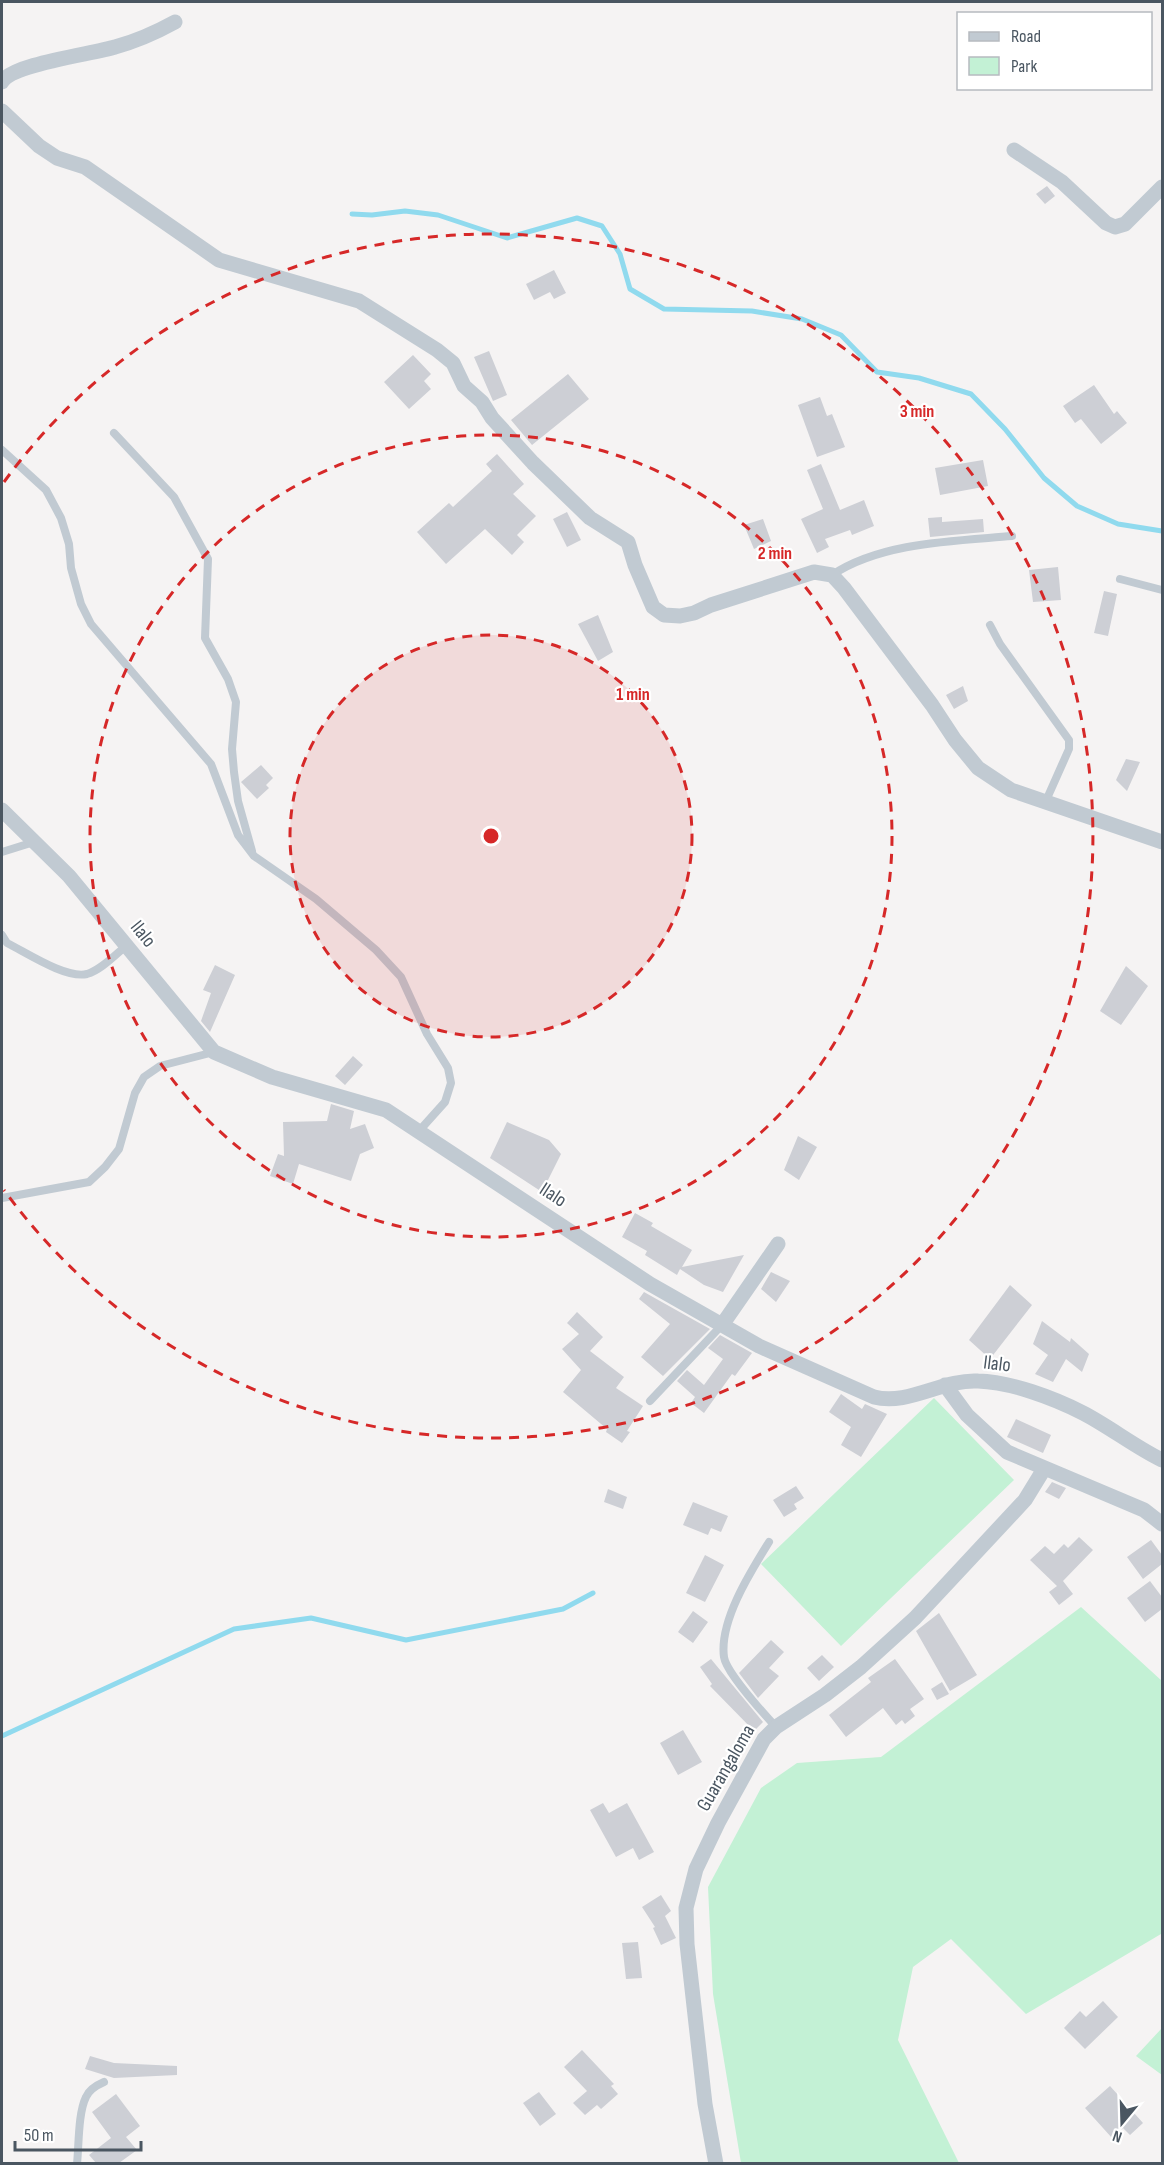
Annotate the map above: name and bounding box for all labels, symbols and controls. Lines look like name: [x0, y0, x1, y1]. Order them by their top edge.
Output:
legend: [957, 12, 1152, 90]
text: Road: [1011, 26, 1041, 47]
text: Park: [1011, 56, 1037, 77]
text: 3 min: [900, 401, 934, 422]
text: 2 min: [758, 543, 792, 564]
text: 1 min: [616, 684, 650, 705]
centre of rings: [481, 826, 501, 846]
street label: Ilalo: [125, 916, 161, 952]
street label: Ilalo: [535, 1177, 571, 1213]
street label: Ilalo: [982, 1350, 1012, 1378]
street label: Guarangaloma: [692, 1721, 760, 1815]
north arrow: [1092, 2093, 1152, 2153]
scale bar: [15, 2114, 141, 2152]
text: 50 m: [24, 2125, 54, 2146]
text: N: [1110, 2125, 1125, 2146]

